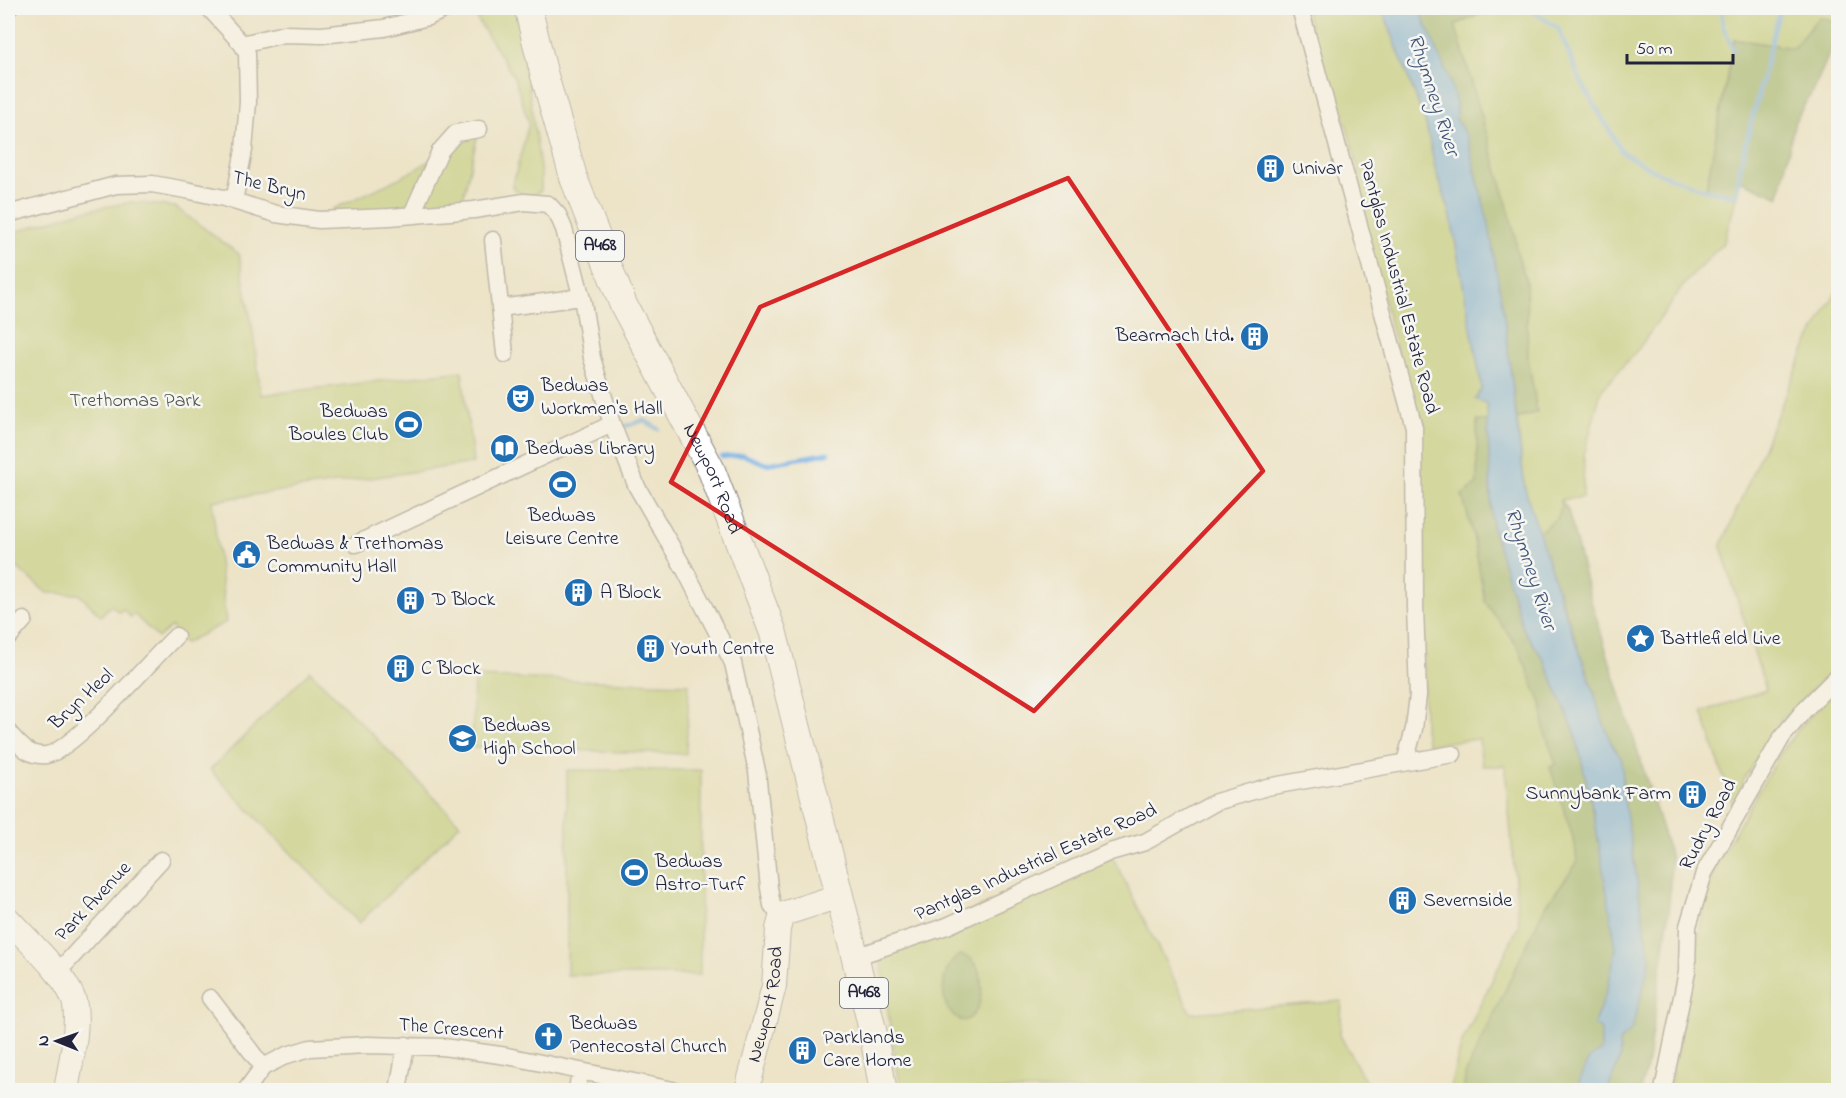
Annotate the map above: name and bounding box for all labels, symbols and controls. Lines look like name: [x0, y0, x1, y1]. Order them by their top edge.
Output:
scale bar: [1627, 27, 1734, 65]
water label: Rhymney River: [1399, 30, 1468, 162]
text: 50 m: [1636, 37, 1673, 63]
building icon: Univar: [1255, 153, 1287, 185]
place label: Univar: [1292, 155, 1344, 184]
street label: Pantglas Industrial Estate Road: [1349, 157, 1446, 418]
street label: The Bryn: [229, 164, 309, 210]
road number: A468: [576, 231, 624, 261]
building icon: Bearmach Ltd.: [1239, 320, 1271, 352]
place label: Bearmach Ltd.: [1114, 322, 1234, 351]
place label: Bedwas Workmen's Hall: [540, 372, 663, 424]
theatre icon: Bedwas Workmen's Hall: [504, 382, 536, 414]
park label: Trethomas Park: [70, 387, 201, 416]
place label: Bedwas Boules Club: [288, 398, 388, 450]
sports icon: Bedwas Boules Club: [393, 408, 425, 440]
street label: Newport Road: [675, 418, 749, 538]
library icon: Bedwas Library: [489, 433, 521, 465]
place label: Bedwas Library: [525, 435, 655, 464]
sports icon: Bedwas Leisure Centre: [546, 469, 578, 501]
place label: Bedwas Leisure Centre: [505, 502, 619, 554]
water label: Rhymney River: [1496, 504, 1565, 636]
place label: Bedwas & Trethomas Community Hall: [266, 530, 444, 582]
public building icon: Bedwas & Trethomas Community Hall: [230, 539, 262, 571]
building icon: A Block: [563, 577, 595, 609]
place label: A Block: [600, 579, 661, 608]
building icon: D Block: [395, 584, 427, 616]
place label: D Block: [431, 586, 496, 615]
place icon: Battlefield Live: [1624, 623, 1656, 655]
place label: Battlefield Live: [1660, 625, 1781, 654]
building icon: Youth Centre: [634, 633, 666, 665]
place label: Youth Centre: [671, 635, 774, 664]
building icon: C Block: [384, 653, 416, 685]
place label: C Block: [421, 655, 481, 684]
street label: Bryn Heol: [42, 662, 121, 738]
place label: Bedwas High School: [482, 712, 576, 765]
school or university icon: Bedwas High School: [446, 722, 478, 754]
street label: Rudry Road: [1673, 774, 1745, 876]
building icon: Sunnybank Farm: [1676, 778, 1708, 810]
place label: Sunnybank Farm: [1525, 780, 1671, 809]
street label: Pantglas Industrial Estate Road: [910, 796, 1162, 931]
place label: Bedwas Astro-Turf: [654, 848, 746, 900]
street label: Park Avenue: [49, 855, 139, 949]
sports icon: Bedwas Astro-Turf: [618, 857, 650, 889]
building icon: Severnside: [1386, 885, 1418, 917]
place label: Severnside: [1423, 887, 1512, 916]
street label: Newport Road: [740, 945, 791, 1066]
road number: A468: [840, 978, 888, 1008]
place label: Bedwas Pentecostal Church: [569, 1010, 727, 1062]
north arrow: [27, 1011, 87, 1071]
street label: The Crescent: [397, 1011, 505, 1049]
church icon: Bedwas Pentecostal Church: [533, 1020, 565, 1052]
place label: Parklands Care Home: [823, 1024, 911, 1076]
building icon: Parklands Care Home: [786, 1034, 818, 1066]
text: N: [32, 1035, 56, 1046]

